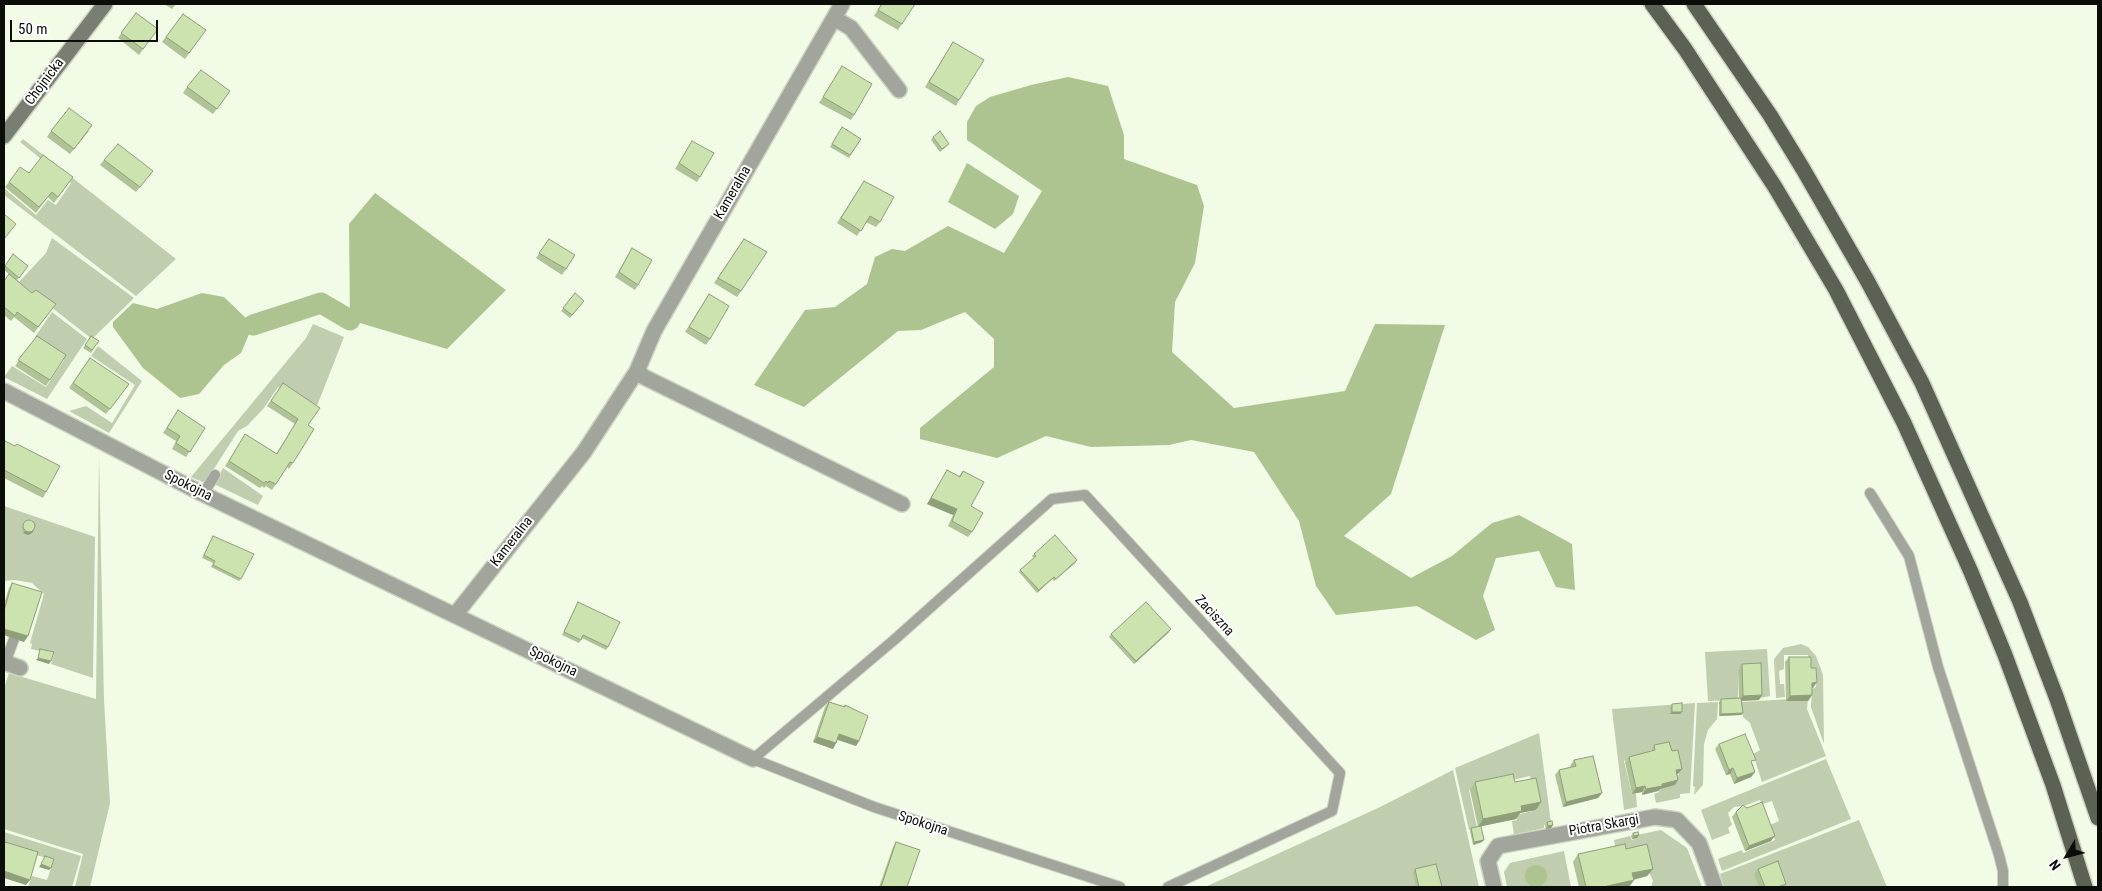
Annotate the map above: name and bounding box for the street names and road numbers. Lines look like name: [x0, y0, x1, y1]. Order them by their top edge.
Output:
street label: Chojnicka: [22, 55, 68, 109]
street label: Kameralna: [711, 163, 755, 223]
street label: Spokojna: [161, 467, 215, 505]
street label: Kameralna: [487, 514, 537, 570]
street label: Zaciszna: [1191, 592, 1237, 640]
street label: Spokojna: [526, 643, 580, 681]
street label: Spokojna: [896, 808, 950, 840]
street label: Piotra Skargi: [1568, 812, 1640, 840]

